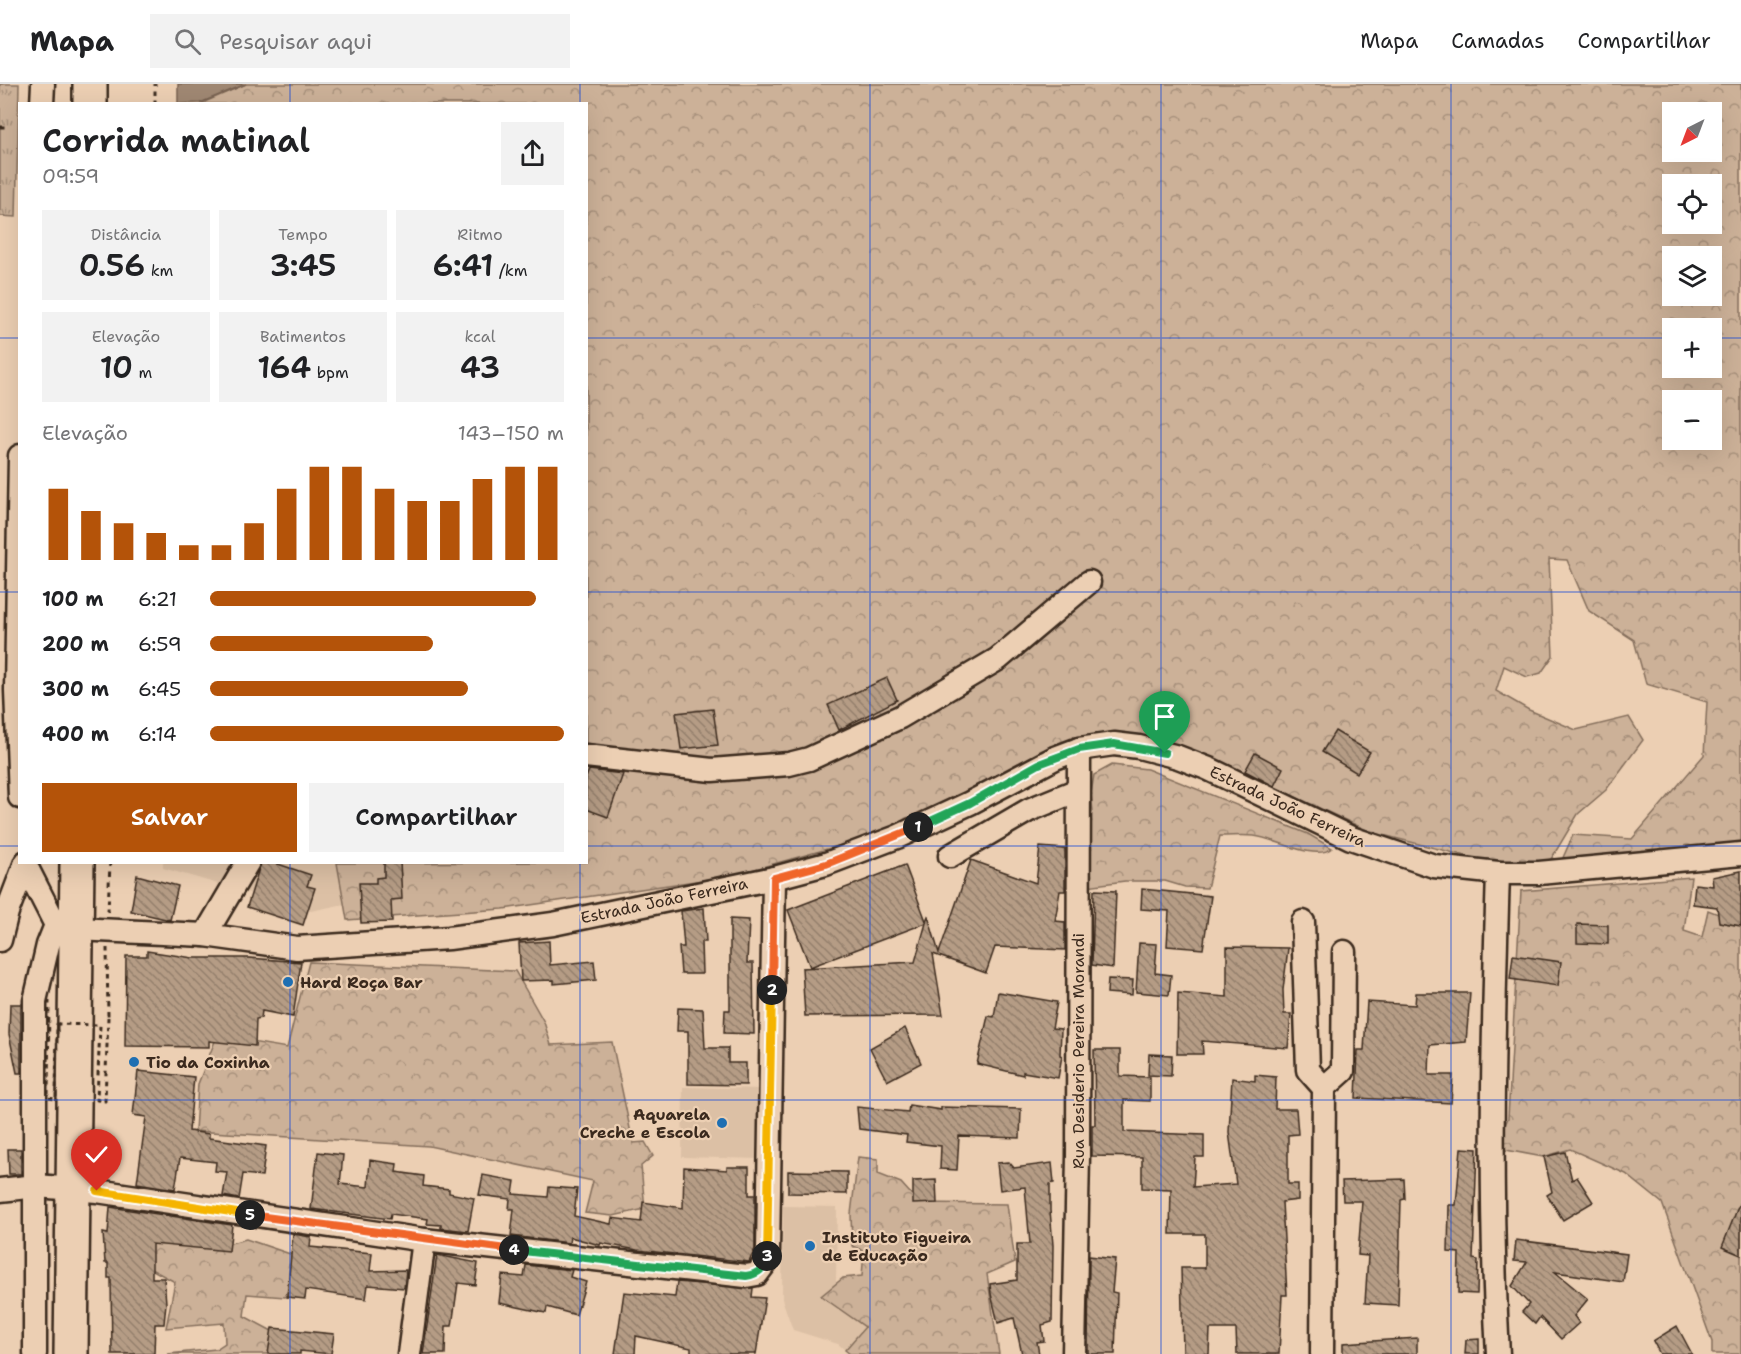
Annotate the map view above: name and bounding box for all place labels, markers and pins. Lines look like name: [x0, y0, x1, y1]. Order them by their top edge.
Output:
pin: [1139, 691, 1190, 753]
pin: 1: [903, 812, 933, 842]
place label: Hard Roça Bar: [300, 972, 423, 993]
marker: Hard Roça Bar: [281, 975, 295, 989]
pin: 2: [757, 975, 787, 1005]
place label: Tio da Coxinha: [146, 1052, 270, 1073]
marker: Tio da Coxinha: [127, 1055, 141, 1069]
place label: Aquarela Creche e Escola: [580, 1104, 710, 1143]
marker: Aquarela Creche e Escola: [715, 1116, 729, 1130]
pin: [71, 1129, 122, 1191]
pin: 5: [235, 1200, 265, 1230]
place label: Instituto Figueira de Educação: [822, 1227, 971, 1266]
pin: 4: [499, 1235, 529, 1265]
marker: Instituto Figueira de Educação: [803, 1239, 817, 1253]
pin: 3: [752, 1241, 782, 1271]

